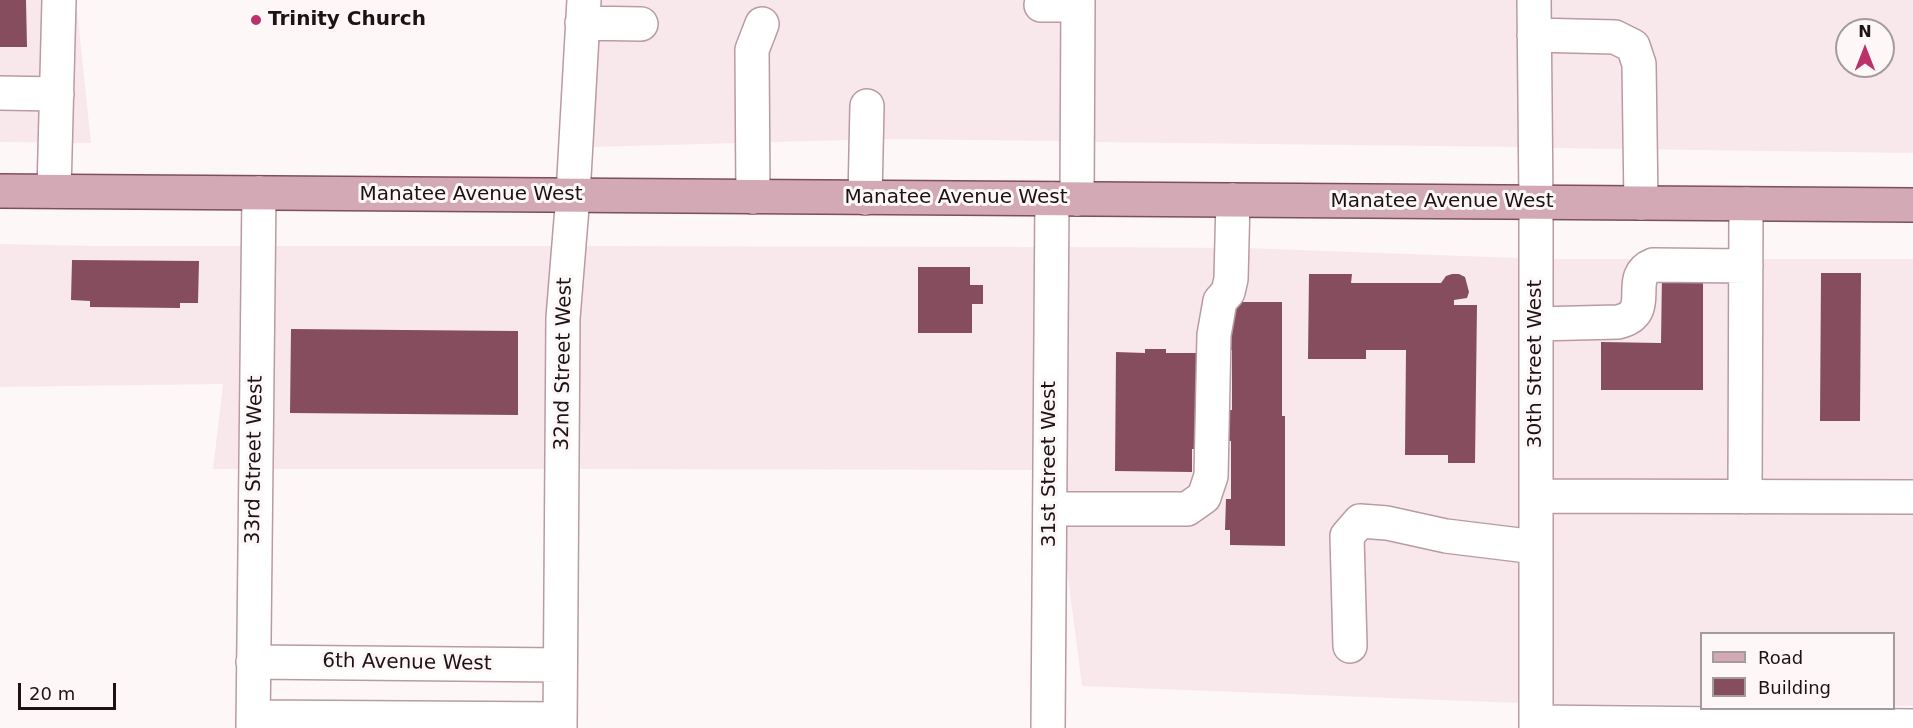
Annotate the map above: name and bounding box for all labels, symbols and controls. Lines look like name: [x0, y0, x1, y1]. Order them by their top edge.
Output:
place label: Trinity Church: [268, 8, 426, 32]
marker: Trinity Church: [249, 13, 263, 27]
north arrow: [1835, 18, 1895, 78]
text: N: [1858, 22, 1872, 41]
street label: Manatee Avenue West: [359, 183, 583, 207]
street label: Manatee Avenue West: [844, 186, 1068, 210]
street label: Manatee Avenue West: [1330, 190, 1554, 214]
street label: 32nd Street West: [550, 277, 578, 451]
street label: 30th Street West: [1524, 280, 1548, 448]
street label: 33rd Street West: [242, 375, 268, 545]
street label: 31st Street West: [1038, 381, 1062, 547]
legend: [1700, 632, 1895, 710]
text: Road: [1758, 647, 1803, 668]
street label: 6th Avenue West: [322, 650, 492, 676]
scale bar: [21, 671, 118, 709]
text: Building: [1758, 677, 1831, 698]
text: 20 m: [29, 683, 75, 704]

